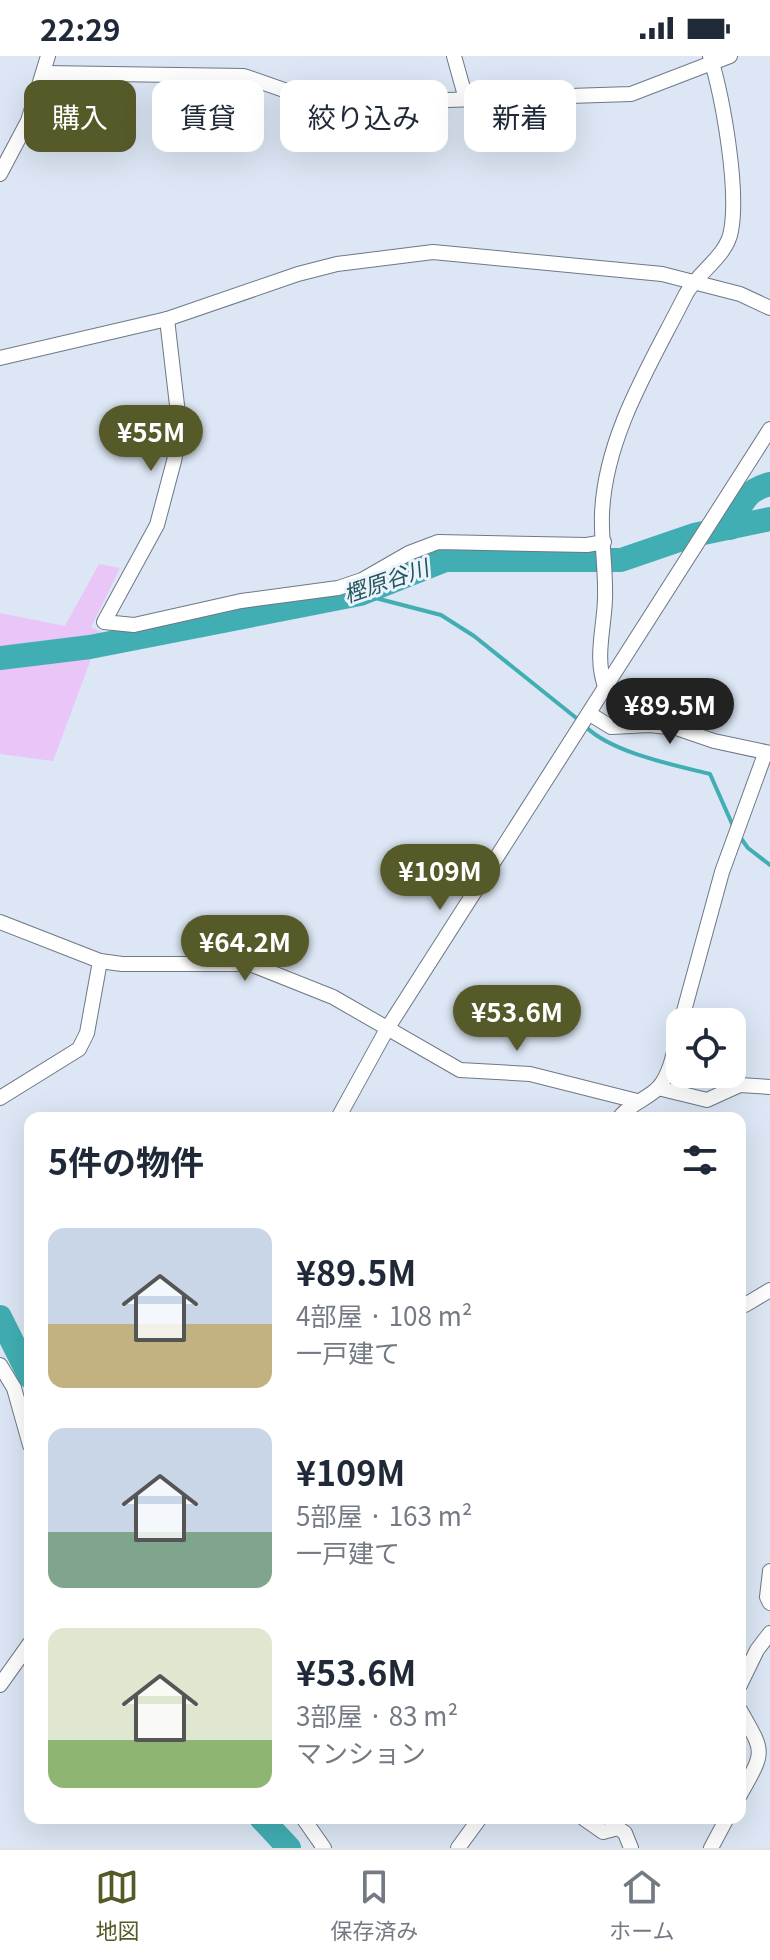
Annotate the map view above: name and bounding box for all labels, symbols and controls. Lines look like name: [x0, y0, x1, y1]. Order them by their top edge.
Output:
text: 22:29: [40, 6, 121, 50]
chip: 購入: [24, 80, 136, 152]
chip: 賃貸: [152, 80, 264, 152]
chip: 絞り込み: [280, 80, 448, 152]
chip: 新着: [464, 80, 576, 152]
pin: ¥55M: [104, 405, 198, 473]
text: ¥55M: [117, 412, 185, 449]
water label: 樫原谷川: [339, 549, 434, 609]
pin: ¥89.5M: [605, 678, 735, 746]
text: ¥89.5M: [624, 685, 716, 722]
pin: ¥109M: [384, 844, 496, 912]
text: ¥109M: [398, 851, 482, 888]
pin: ¥64.2M: [180, 915, 310, 983]
text: ¥64.2M: [199, 922, 291, 959]
pin: ¥53.6M: [452, 985, 582, 1053]
text: ¥53.6M: [471, 992, 563, 1029]
map controls: [666, 1008, 746, 1088]
button: locate: [666, 1008, 746, 1088]
text: 5件の物件: [48, 1136, 204, 1185]
icon: filters: [678, 1138, 722, 1182]
text: ¥89.5M: [296, 1247, 416, 1296]
icon: home: [112, 1260, 208, 1356]
text: 4部屋 · 108 m²: [296, 1296, 473, 1333]
text: 一戸建て: [296, 1333, 400, 1370]
text: ¥109M: [296, 1447, 405, 1496]
icon: home: [112, 1460, 208, 1556]
text: 5部屋 · 163 m²: [296, 1496, 473, 1533]
text: 一戸建て: [296, 1533, 400, 1570]
text: ¥53.6M: [296, 1647, 416, 1696]
icon: home: [112, 1660, 208, 1756]
text: 3部屋 · 83 m²: [296, 1696, 458, 1733]
text: マンション: [296, 1733, 426, 1770]
tab: 地図: [95, 1865, 139, 1945]
tab: 保存済み: [330, 1865, 418, 1945]
tab: ホーム: [609, 1865, 675, 1945]

